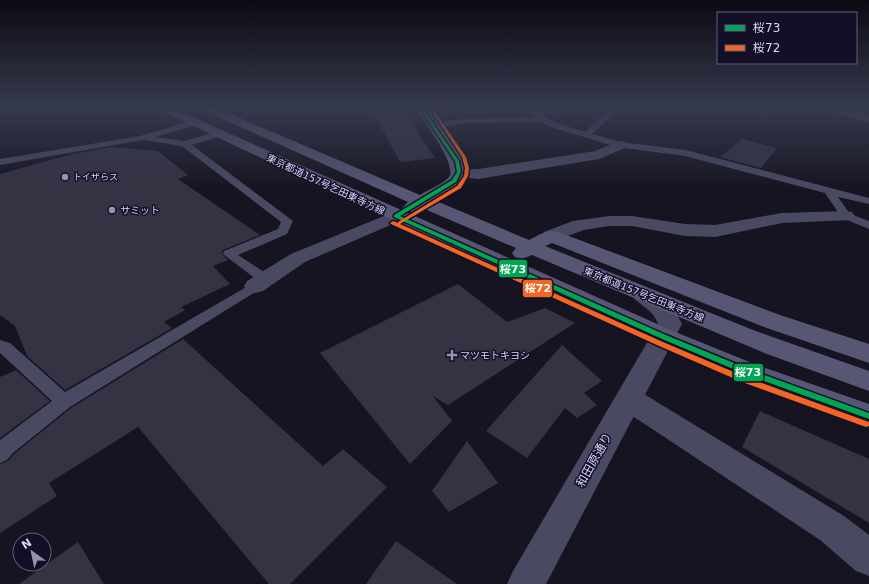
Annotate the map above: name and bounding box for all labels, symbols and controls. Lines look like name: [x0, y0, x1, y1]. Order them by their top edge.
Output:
legend: [717, 12, 857, 64]
text: 桜73: [753, 21, 780, 35]
text: 桜72: [753, 41, 780, 55]
street label: 東京都道157号乞田東寺方線: [265, 152, 387, 217]
marker: トイザらス: [60, 172, 70, 182]
place label: トイザらス: [73, 172, 118, 182]
marker: サミット: [107, 205, 117, 215]
place label: サミット: [120, 205, 160, 216]
line badge: 桜73: [498, 259, 528, 278]
text: 桜73: [500, 263, 526, 276]
street label: 東京都道157号乞田東寺方線: [582, 265, 706, 324]
line badge: 桜72: [522, 279, 553, 298]
text: 桜72: [525, 282, 551, 295]
marker: マツモトキヨシ: [447, 350, 457, 360]
place label: マツモトキヨシ: [460, 350, 530, 361]
line badge: 桜73: [733, 363, 764, 382]
text: 桜73: [735, 366, 761, 379]
street label: 和田原通り: [573, 430, 615, 490]
north arrow: [12, 532, 52, 572]
text: N: [19, 536, 34, 552]

